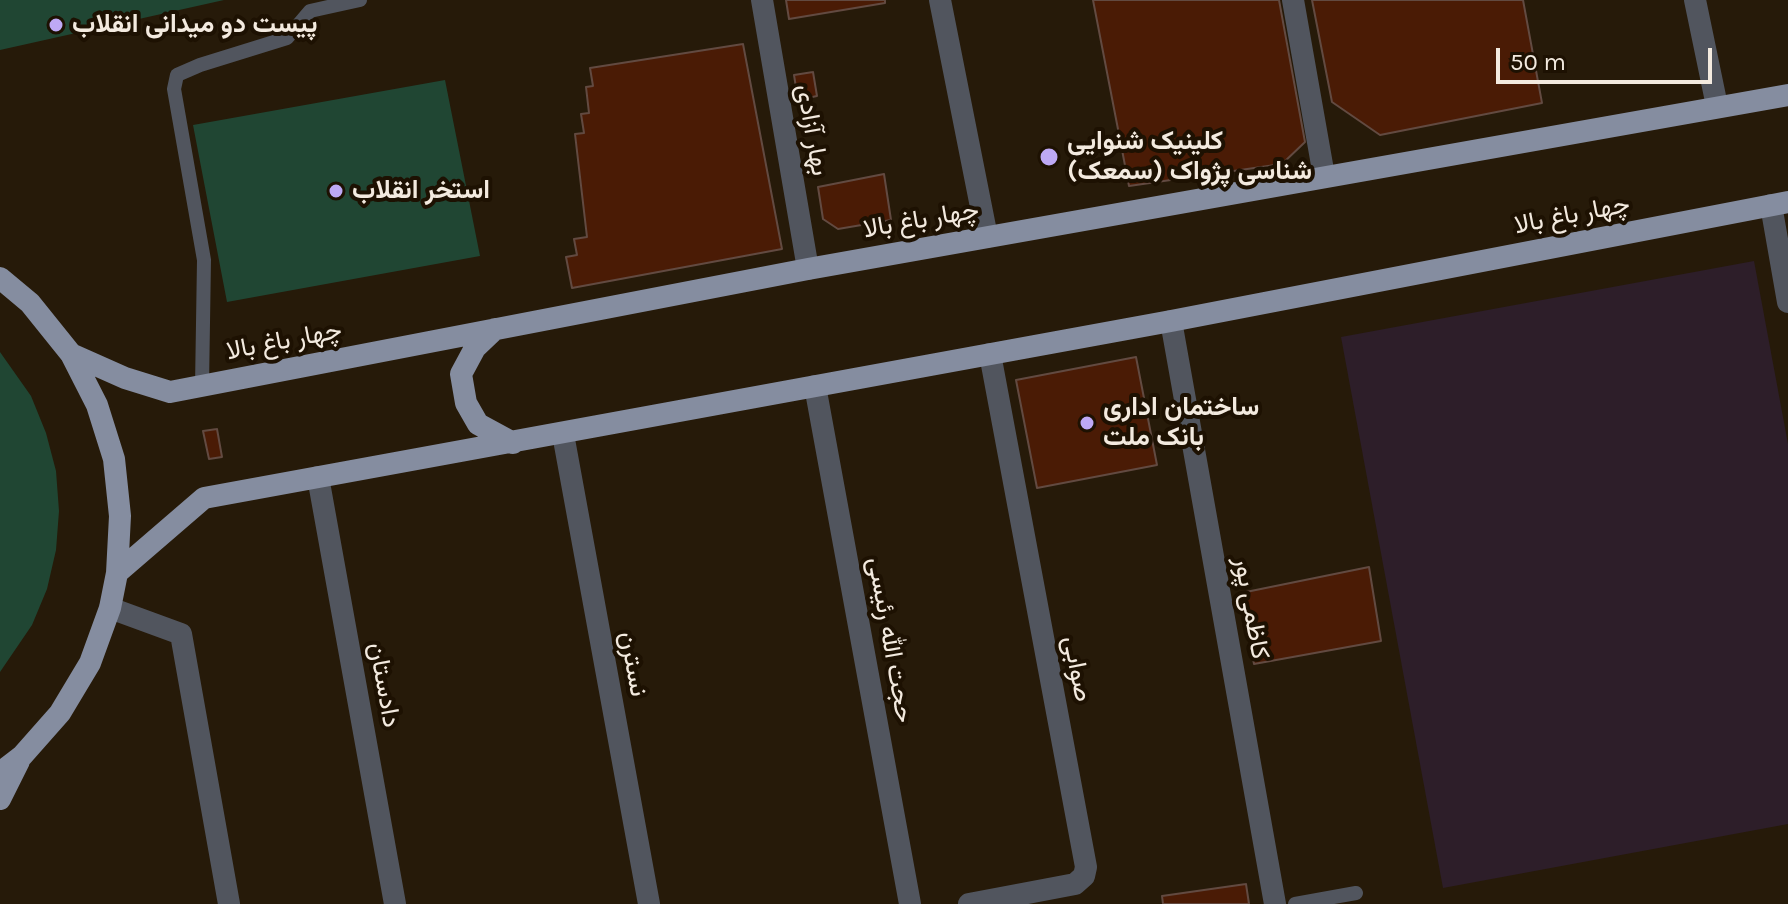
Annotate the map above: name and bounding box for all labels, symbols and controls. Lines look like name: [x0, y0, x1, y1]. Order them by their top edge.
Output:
place label: پیست دو میدانی انقلاب: [72, 9, 317, 41]
marker: پیست دو میدانی انقلاب: [47, 16, 65, 34]
scale bar: [1500, 32, 1716, 82]
text: 50 m: [1510, 48, 1566, 76]
street label: بهار آزادی: [789, 82, 835, 178]
place label: کلینیک شنوایی شناسی پژواک (سمعک): [1067, 126, 1312, 188]
marker: کلینیک شنوایی شناسی پژواک (سمعک): [1038, 146, 1060, 168]
place label: استخر انقلاب: [352, 175, 490, 207]
marker: استخر انقلاب: [327, 182, 345, 200]
street label: چهار باغ بالا: [1512, 189, 1632, 241]
street label: چهار باغ بالا: [861, 194, 981, 246]
street label: چهار باغ بالا: [224, 315, 344, 367]
place label: ساختمان اداری بانک ملت: [1103, 392, 1259, 454]
marker: ساختمان اداری بانک ملت: [1078, 414, 1096, 432]
street label: کاظمی پور: [1227, 554, 1275, 662]
street label: حجت الله رئیسی: [860, 555, 920, 725]
street label: نسترن: [612, 629, 654, 699]
street label: صوابی: [1055, 633, 1099, 705]
street label: دادستان: [361, 640, 407, 730]

